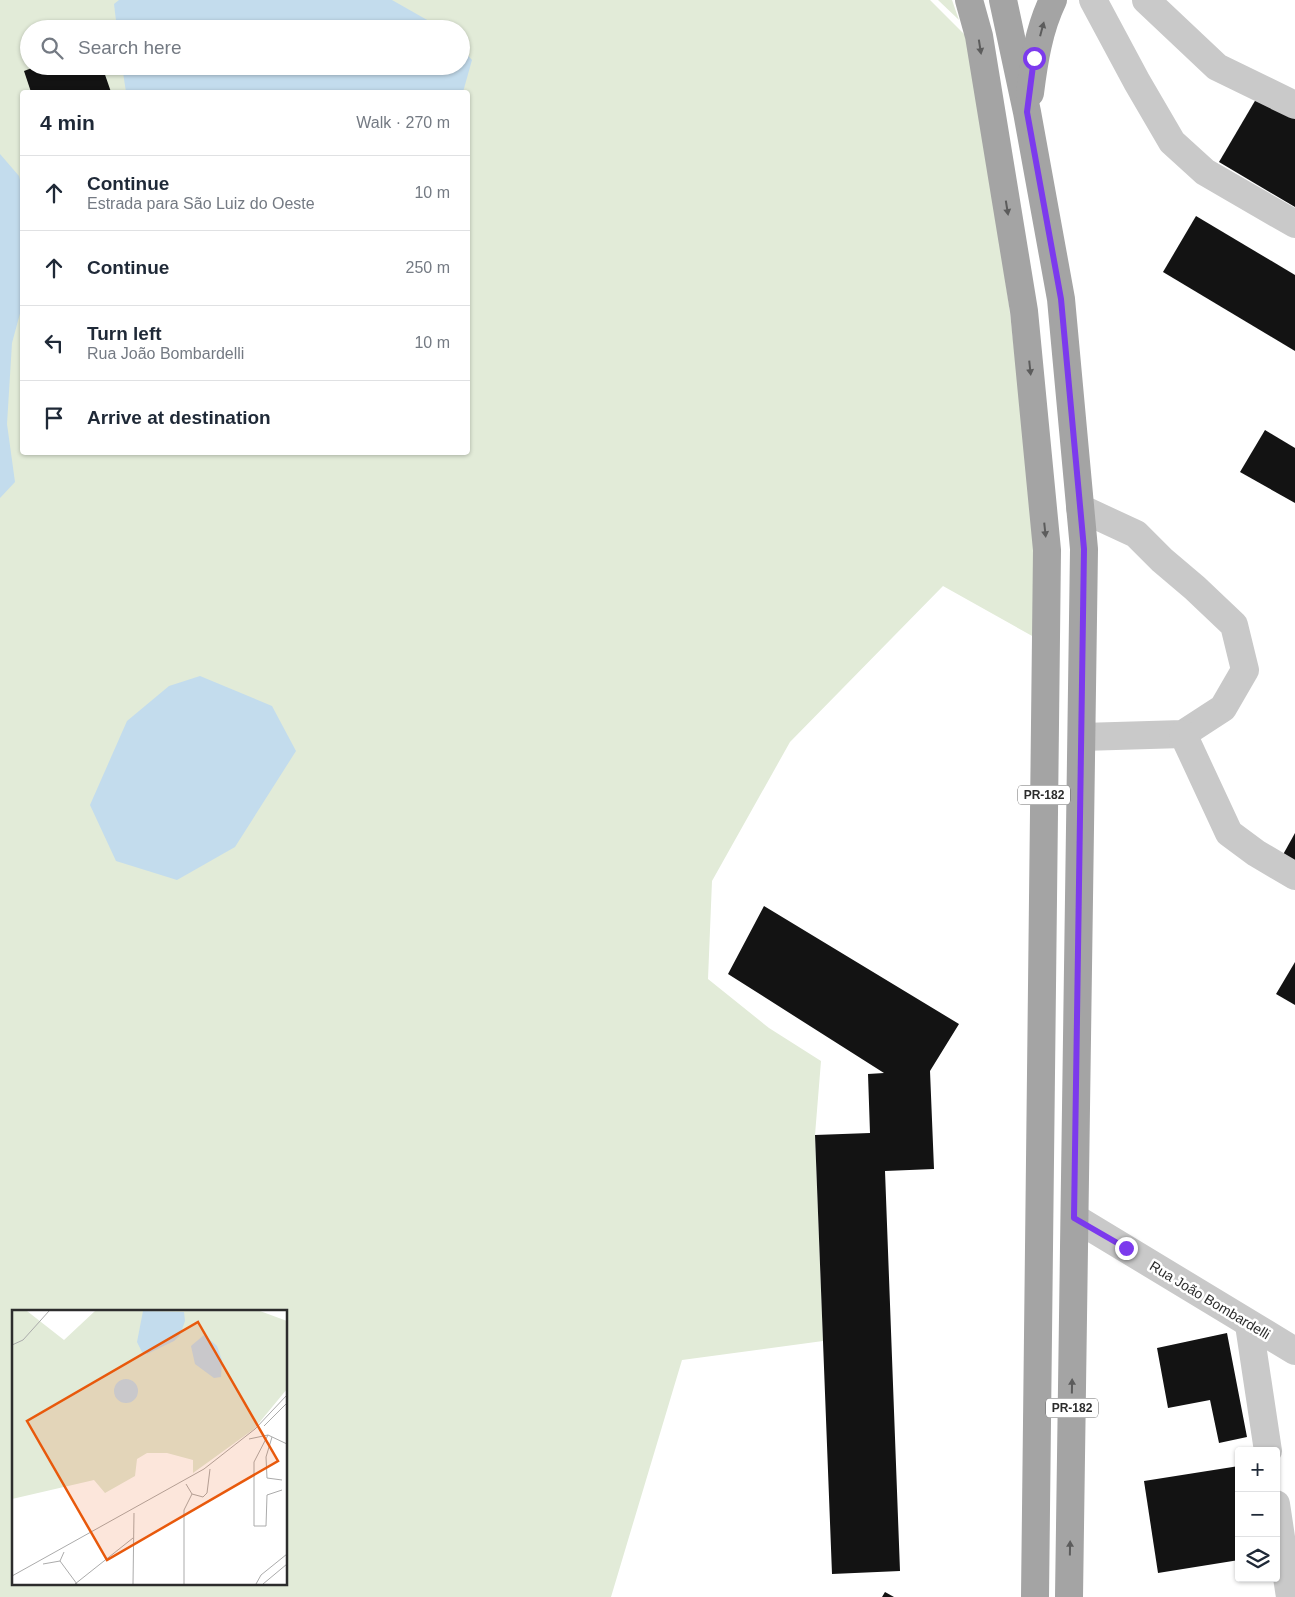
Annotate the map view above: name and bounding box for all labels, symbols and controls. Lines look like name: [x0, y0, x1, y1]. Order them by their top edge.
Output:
search box: [20, 20, 470, 75]
one-way arrow: [1038, 22, 1046, 37]
icon: search: [38, 34, 66, 62]
text: Search here: [78, 37, 182, 58]
one-way arrow: [977, 40, 985, 56]
route start: [1023, 47, 1046, 70]
text: 4 min: [40, 111, 95, 134]
text: Walk · 270 m: [356, 114, 450, 131]
text: Continue: [87, 173, 169, 194]
icon: ahead: [40, 179, 68, 207]
text: 10 m: [414, 184, 450, 201]
text: Estrada para São Luiz do Oeste: [87, 195, 315, 212]
one-way arrow: [1003, 200, 1011, 216]
icon: ahead: [40, 254, 68, 282]
text: Continue: [87, 257, 169, 278]
text: 250 m: [406, 259, 450, 276]
text: Turn left: [87, 323, 162, 344]
icon: left: [40, 329, 68, 357]
text: 10 m: [414, 334, 450, 351]
text: Rua João Bombardelli: [87, 345, 244, 362]
one-way arrow: [1026, 361, 1034, 377]
icon: arrive: [40, 404, 68, 432]
text: Arrive at destination: [87, 407, 271, 428]
one-way arrow: [1041, 522, 1049, 538]
road number: PR-182: [1018, 786, 1070, 804]
route end: [1115, 1237, 1138, 1260]
street label: Rua João Bombardelli: [1147, 1258, 1273, 1342]
inset map: [12, 1310, 288, 1584]
one-way arrow: [1068, 1378, 1076, 1394]
road number: PR-182: [1046, 1399, 1098, 1418]
map controls: [1235, 1447, 1280, 1582]
button: +: [1235, 1447, 1280, 1492]
button: −: [1235, 1492, 1280, 1537]
button: layers: [1235, 1537, 1280, 1582]
one-way arrow: [1066, 1540, 1074, 1556]

